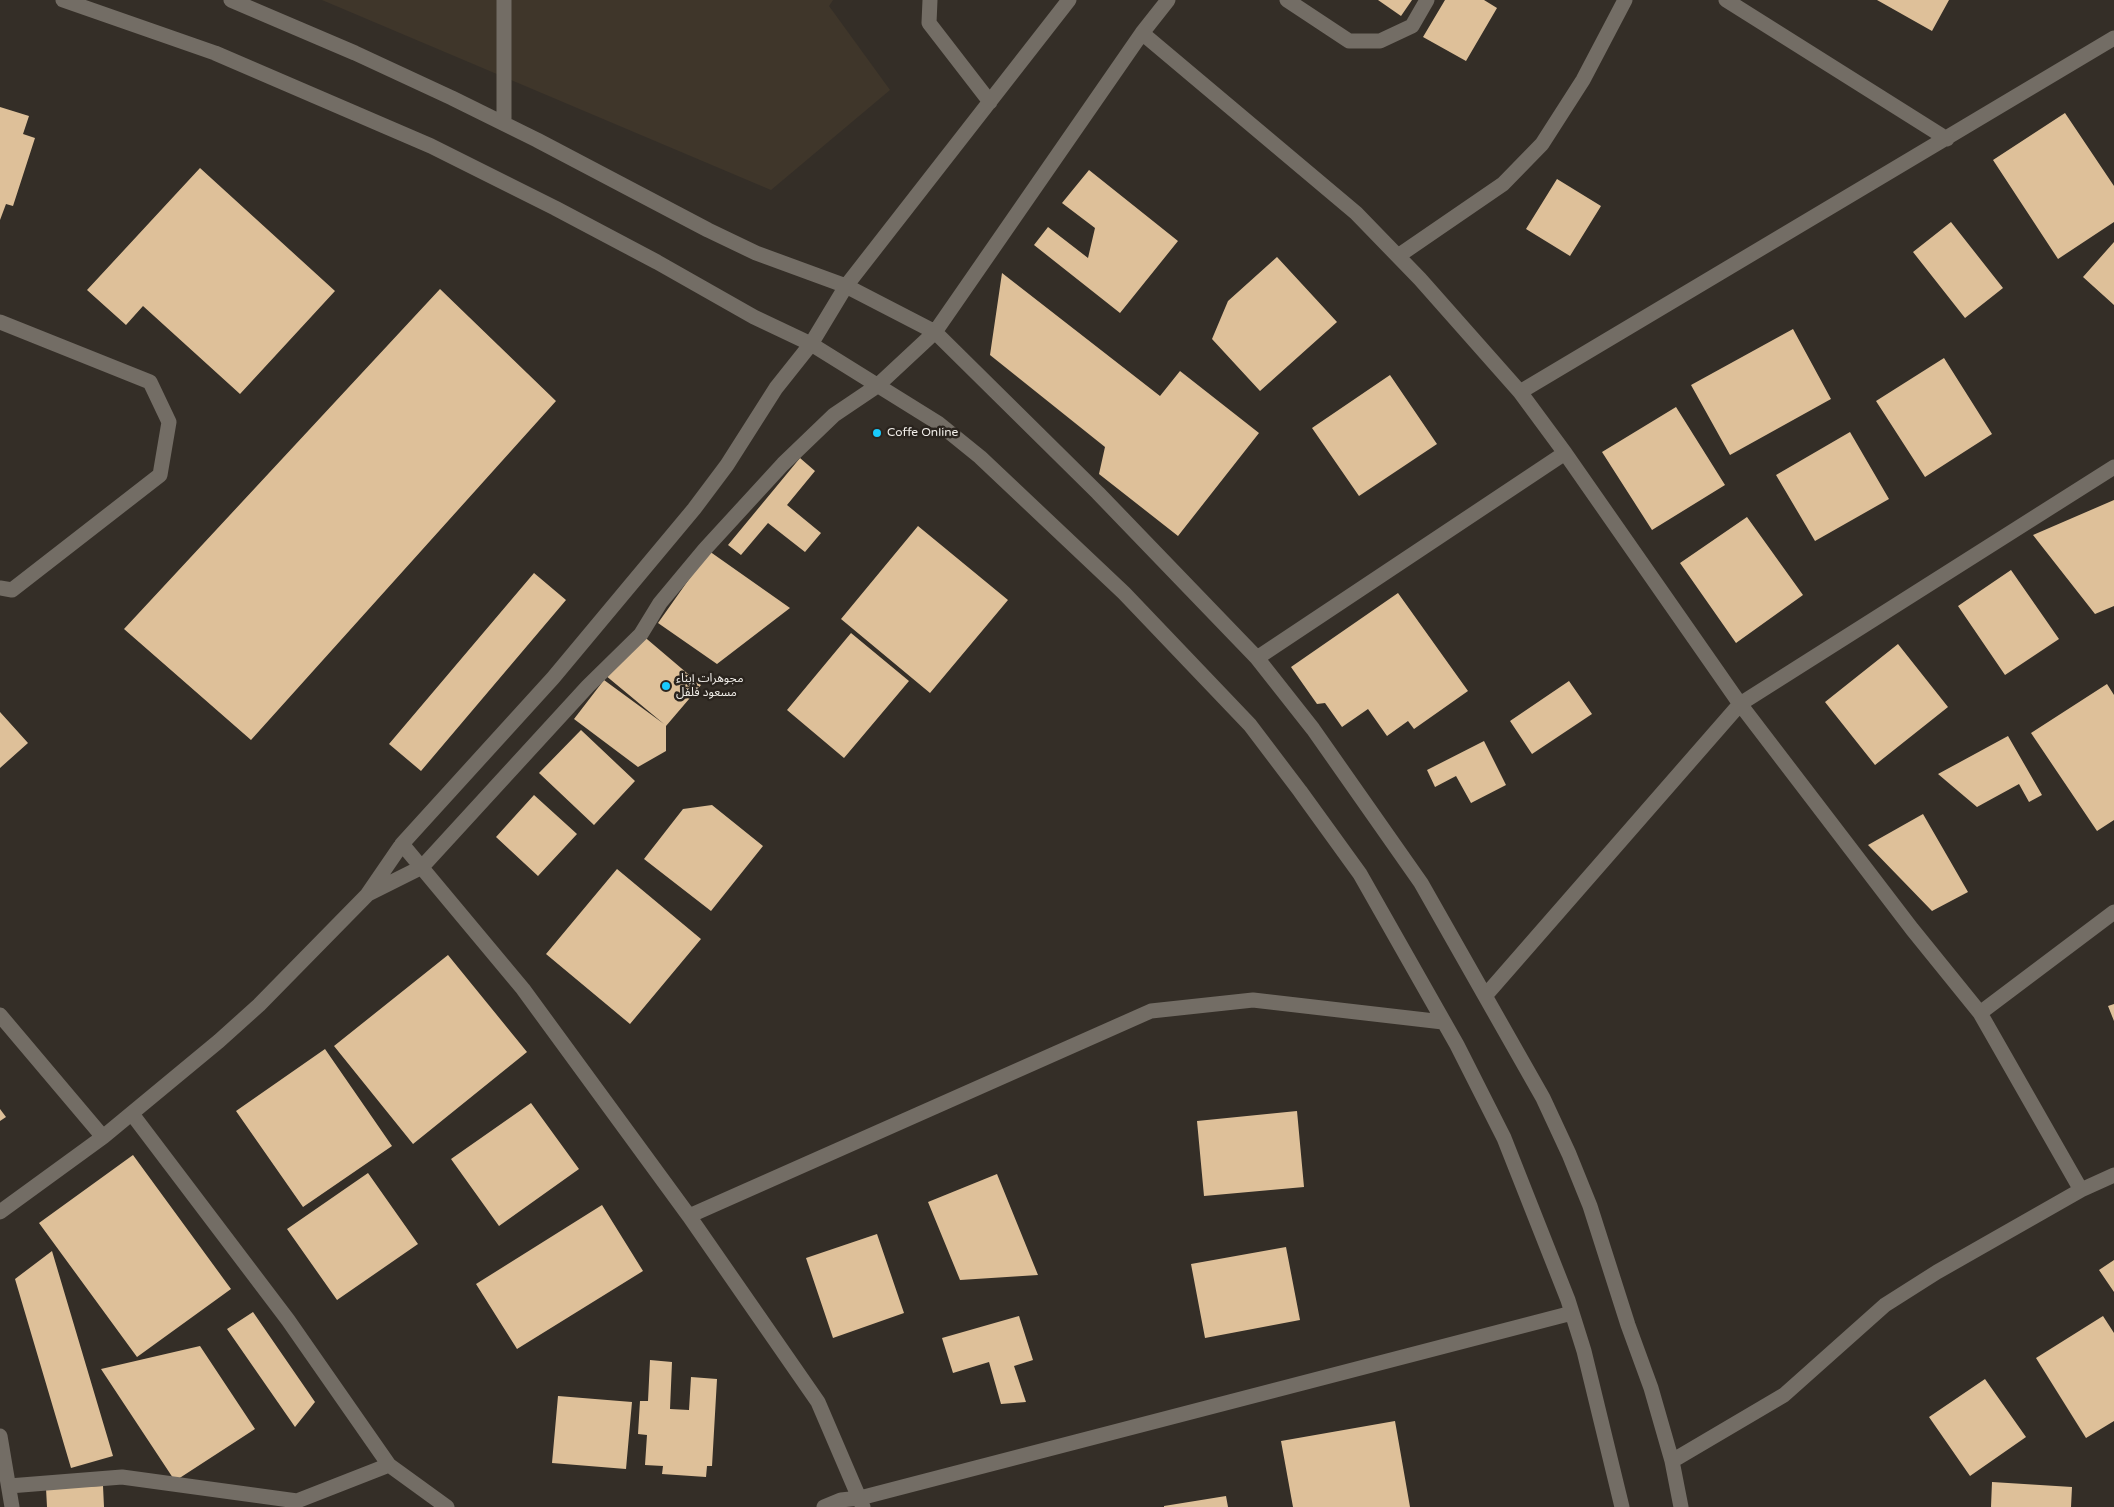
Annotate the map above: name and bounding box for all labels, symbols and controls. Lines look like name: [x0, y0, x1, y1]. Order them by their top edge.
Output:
place label: Coffe Online: [887, 426, 958, 440]
marker: Coffe Online: [871, 427, 883, 439]
place label: مجوهرات إبناء مسعود فلفل: [676, 672, 743, 700]
marker: مجوهرات إبناء مسعود فلفل: [660, 680, 672, 692]

